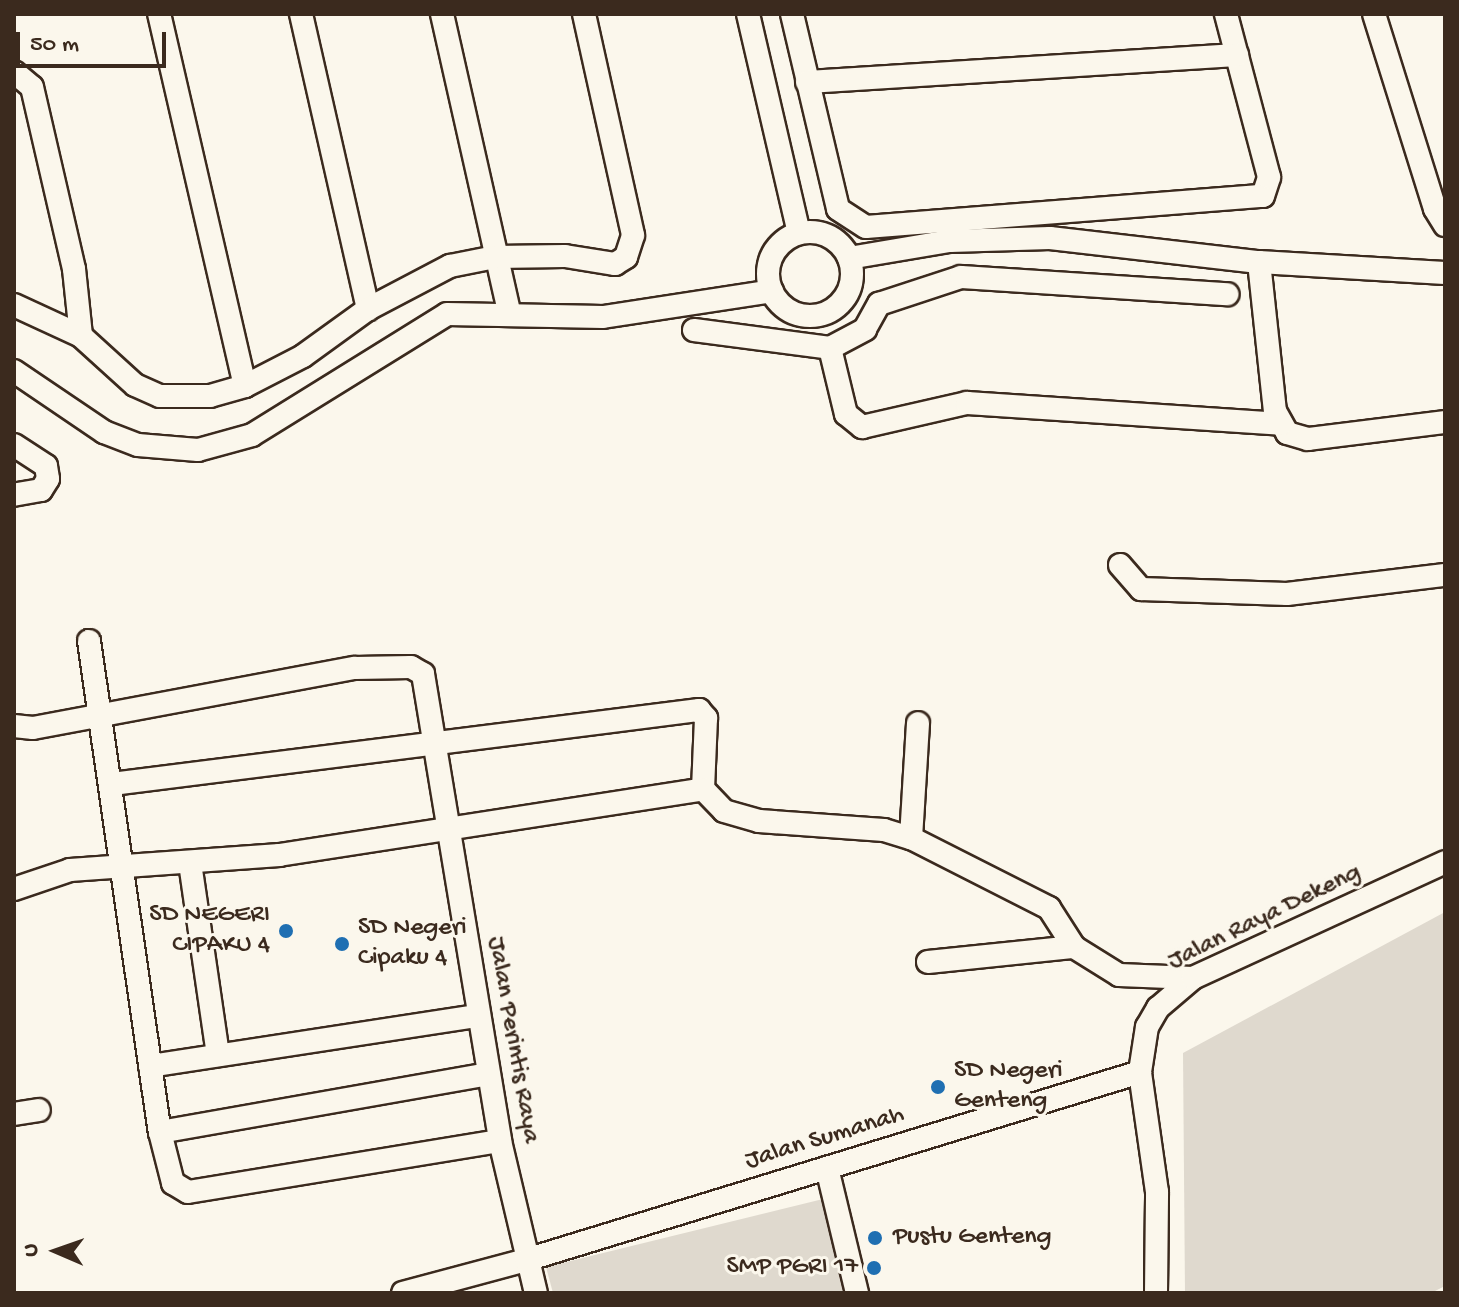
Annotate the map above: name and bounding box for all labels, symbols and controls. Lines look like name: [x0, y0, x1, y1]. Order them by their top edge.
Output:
scale bar: [20, 16, 170, 66]
text: 50 m: [30, 31, 79, 60]
street label: Jalan Raya Dekeng: [1163, 858, 1367, 978]
place label: SD NEGERI CIPAKU 4: [149, 900, 270, 962]
place label: SD Negeri Cipaku 4: [358, 913, 467, 974]
marker: SD NEGERI CIPAKU 4: [277, 922, 295, 940]
street label: Jalan Perintis Raya: [478, 934, 546, 1146]
marker: SD Negeri Cipaku 4: [333, 935, 351, 953]
place label: SD Negeri Genteng: [954, 1056, 1063, 1118]
marker: SD Negeri Genteng: [929, 1078, 947, 1096]
street label: Jalan Sumanah: [742, 1100, 908, 1178]
north arrow: [16, 1211, 96, 1291]
place label: Pustu Genteng: [893, 1222, 1051, 1254]
marker: Pustu Genteng: [864, 1227, 886, 1249]
text: U: [19, 1243, 45, 1257]
place label: SMP PGRI 17: [727, 1252, 858, 1284]
marker: SMP PGRI 17: [865, 1259, 883, 1277]

